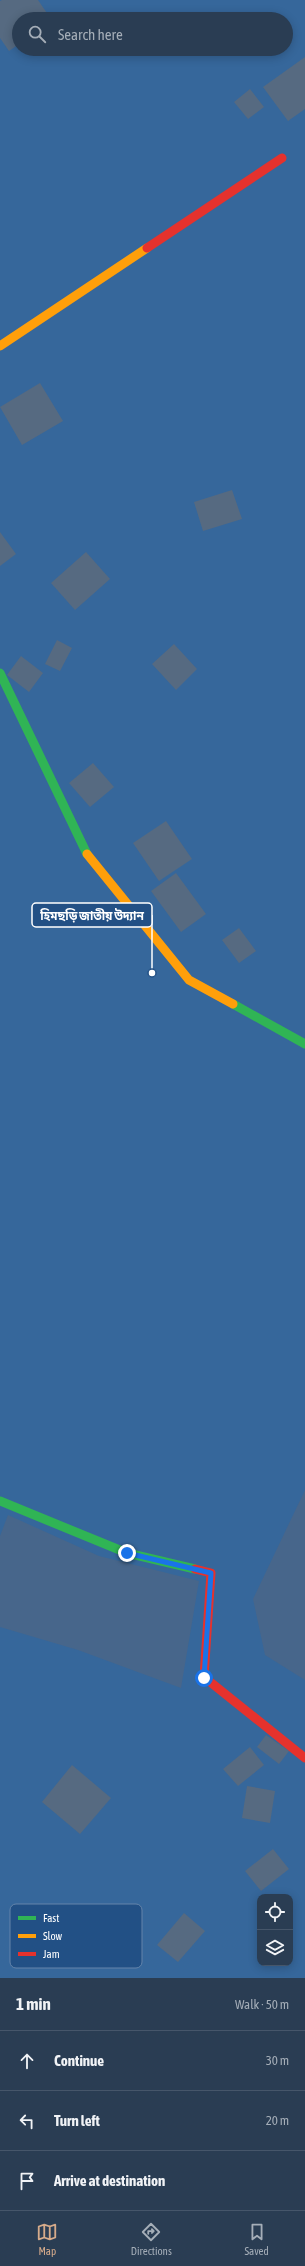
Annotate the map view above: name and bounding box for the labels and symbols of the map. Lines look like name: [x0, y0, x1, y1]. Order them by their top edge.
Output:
callout: হিমছড়ি জাতীয় উদ্যান: [32, 903, 152, 927]
text: হিমছড়ি জাতীয় উদ্যান: [39, 908, 144, 923]
route end: [118, 1544, 136, 1562]
route start: [195, 1669, 213, 1687]
legend: [10, 1904, 142, 1968]
text: Fast: [43, 1912, 59, 1924]
text: Slow: [43, 1930, 62, 1942]
text: Jam: [43, 1948, 60, 1960]

